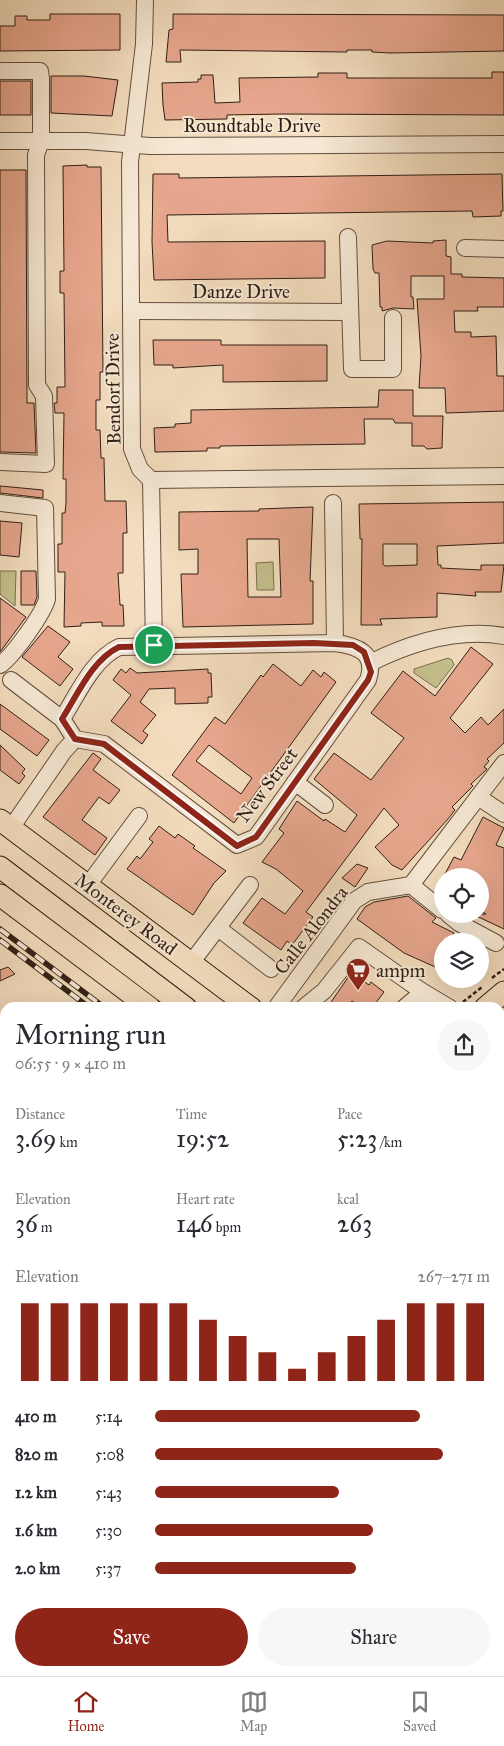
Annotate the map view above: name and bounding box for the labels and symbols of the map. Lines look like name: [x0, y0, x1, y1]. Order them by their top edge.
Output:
street label: Roundtable Drive: [183, 114, 321, 137]
street label: Danze Drive: [192, 280, 290, 303]
street label: Bendorf Drive: [101, 333, 125, 445]
pin: [133, 624, 175, 666]
street label: New Street: [231, 743, 303, 827]
street label: Monterey Road: [70, 868, 182, 960]
street label: Calle Alondra: [269, 880, 353, 979]
supermarket icon: ampm: [345, 957, 371, 991]
place label: ampm: [376, 959, 425, 982]

